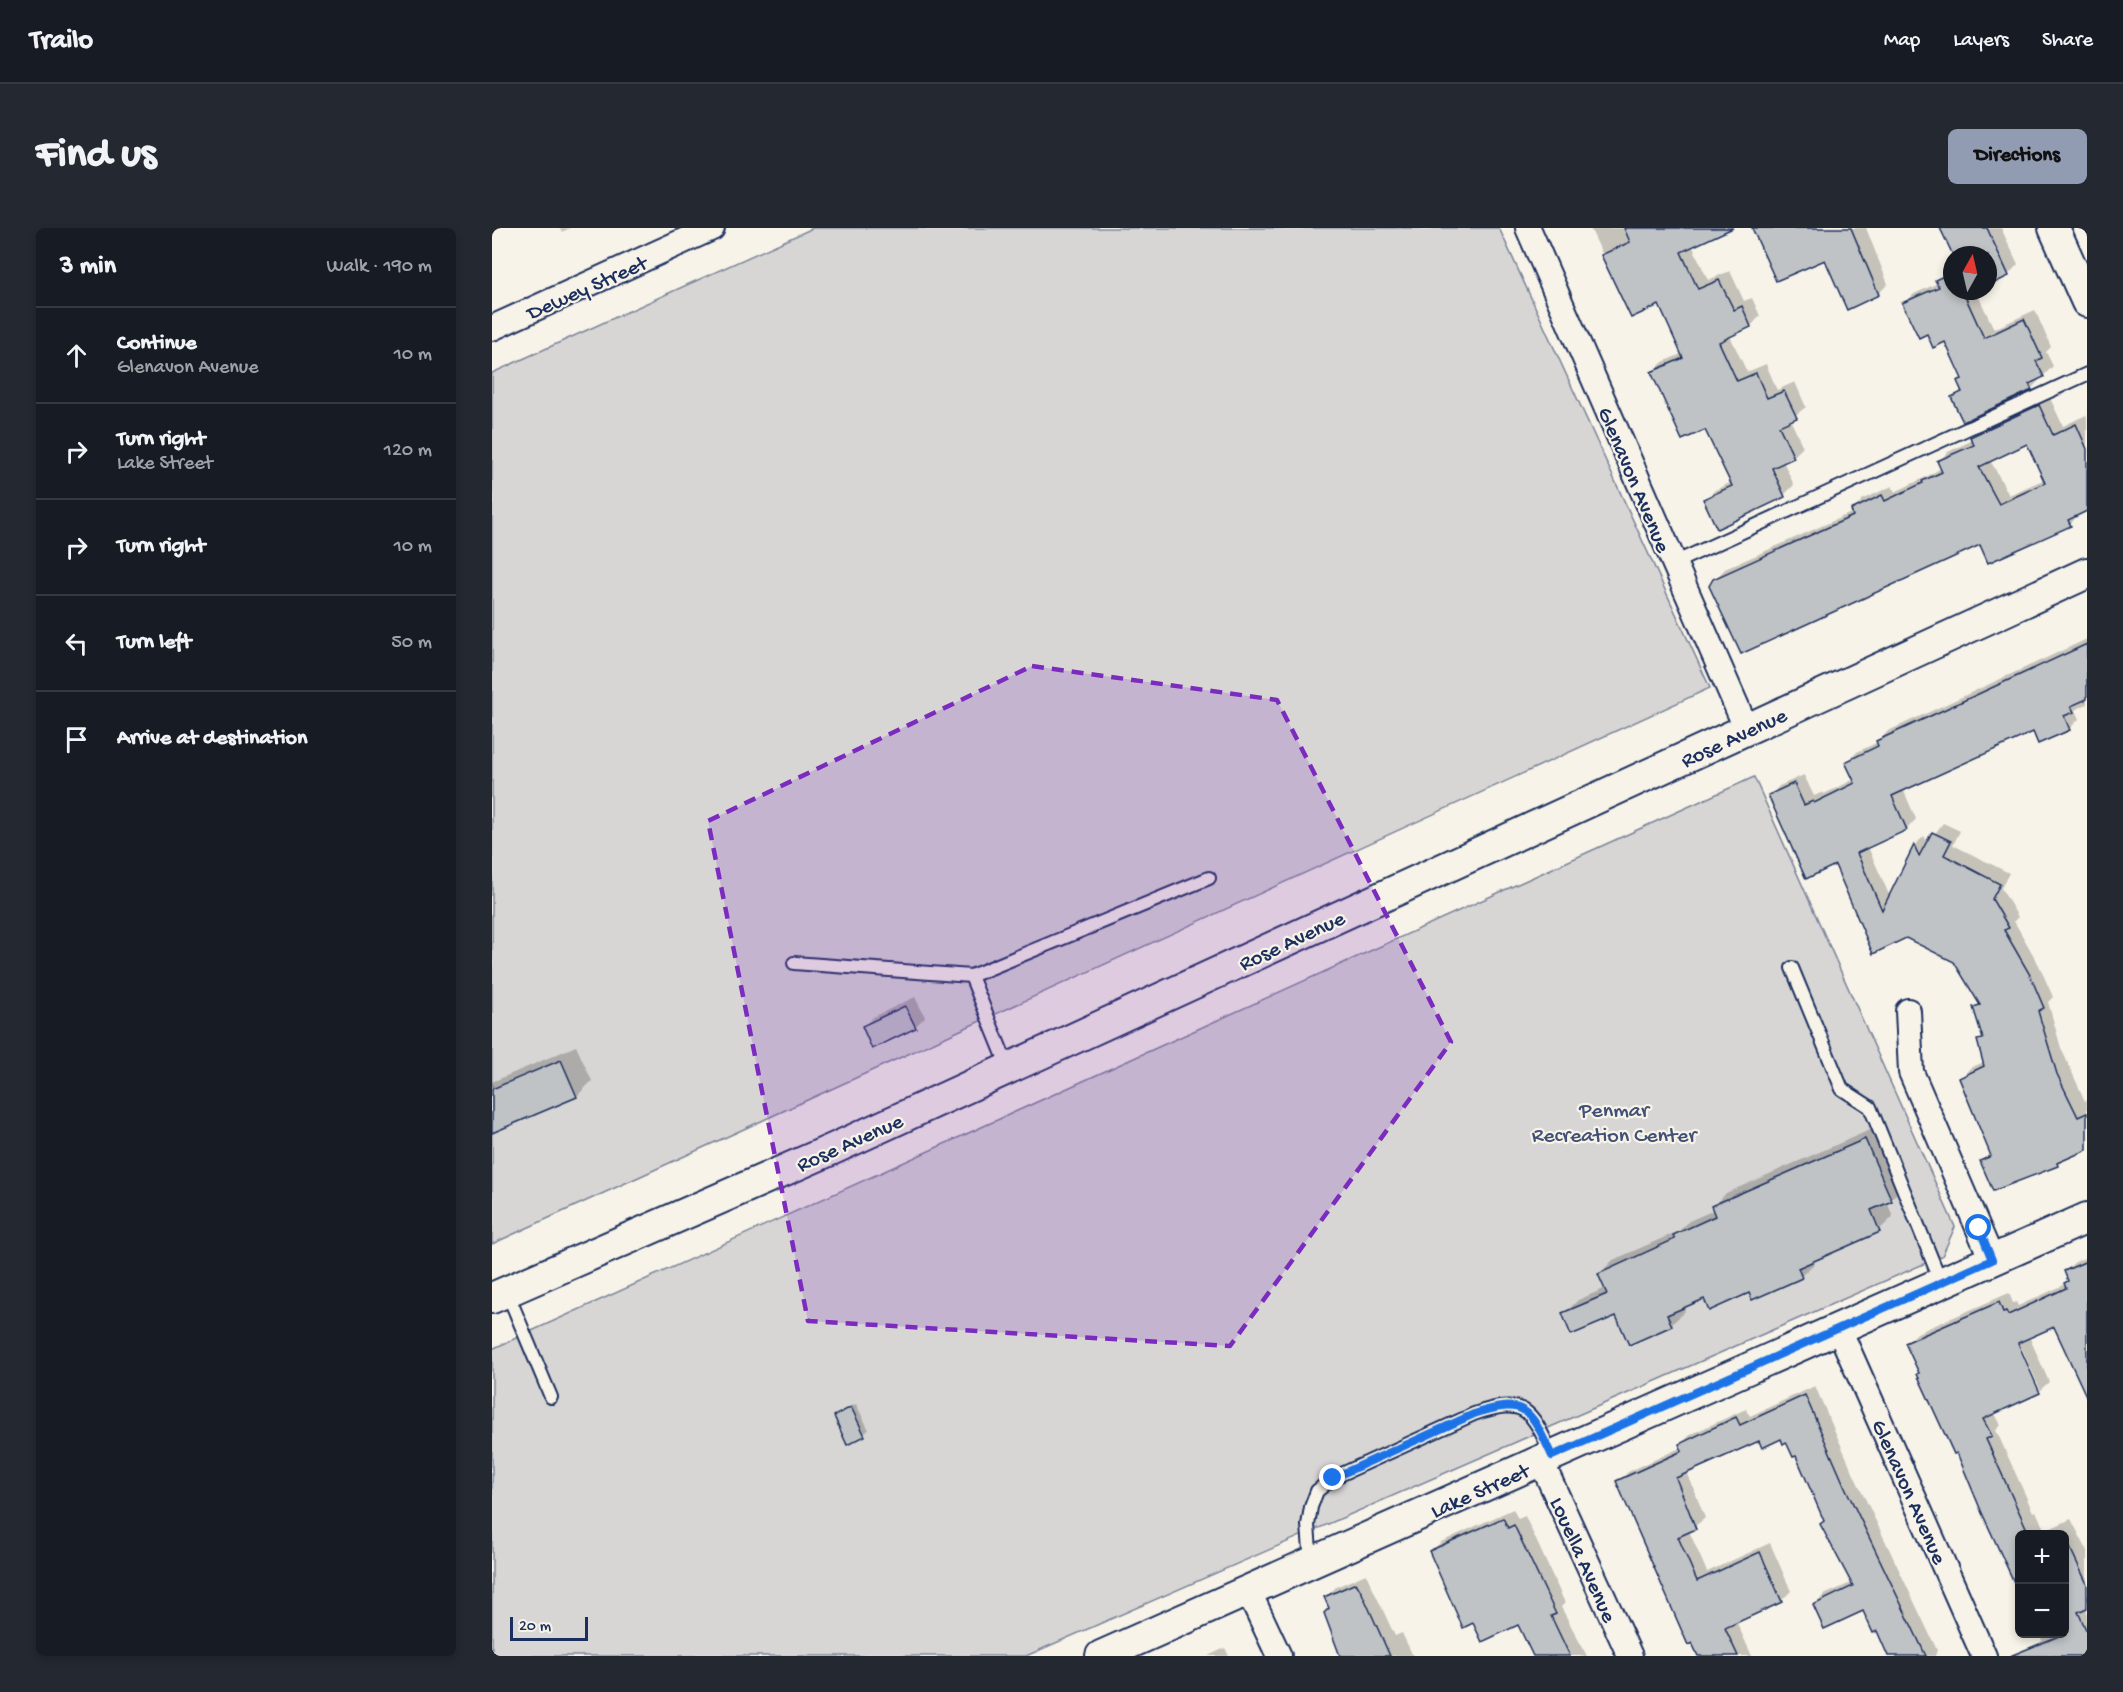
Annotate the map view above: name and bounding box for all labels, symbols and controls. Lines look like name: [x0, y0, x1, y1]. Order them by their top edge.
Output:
text: Trailo: [30, 25, 93, 58]
text: Map: [1884, 29, 1920, 54]
text: Layers: [1953, 29, 2009, 54]
text: Share: [2042, 29, 2093, 54]
button: Directions: [1948, 129, 2087, 184]
text: Find us: [36, 132, 156, 181]
north arrow: [1943, 246, 1997, 300]
street label: Dewey Street: [522, 251, 654, 329]
text: 3 min: [60, 252, 116, 283]
text: Walk · 190 m: [326, 256, 432, 279]
text: Continue: [117, 331, 197, 357]
icon: ahead: [60, 339, 93, 372]
text: 10 m: [394, 344, 432, 367]
text: Glenavon Avenue: [117, 357, 259, 380]
street label: Glenavon Avenue: [1590, 404, 1675, 558]
text: Turn right: [117, 427, 205, 453]
icon: right: [60, 435, 93, 468]
text: 120 m: [384, 440, 432, 463]
text: Lake Street: [117, 453, 213, 476]
icon: right: [60, 531, 93, 564]
text: Turn right: [117, 534, 205, 560]
text: 10 m: [394, 536, 432, 559]
icon: left: [60, 627, 93, 660]
text: Turn left: [117, 630, 191, 656]
text: 50 m: [391, 632, 432, 655]
street label: Rose Avenue: [1678, 704, 1792, 775]
icon: arrive: [60, 723, 93, 756]
text: Arrive at destination: [117, 726, 307, 752]
street label: Rose Avenue: [1236, 907, 1350, 978]
park label: Penmar Recreation Center: [1532, 1099, 1698, 1150]
street label: Rose Avenue: [793, 1109, 908, 1180]
route start: [1965, 1214, 1991, 1240]
street label: Glenavon Avenue: [1864, 1416, 1951, 1570]
street label: Lake Street: [1427, 1459, 1536, 1526]
route end: [1319, 1464, 1345, 1490]
street label: Louella Avenue: [1542, 1494, 1621, 1628]
map controls: [2015, 1530, 2069, 1638]
button: +: [2015, 1530, 2069, 1584]
button: −: [2015, 1584, 2069, 1638]
scale bar: [510, 1614, 588, 1642]
text: 20 m: [519, 1618, 551, 1637]

